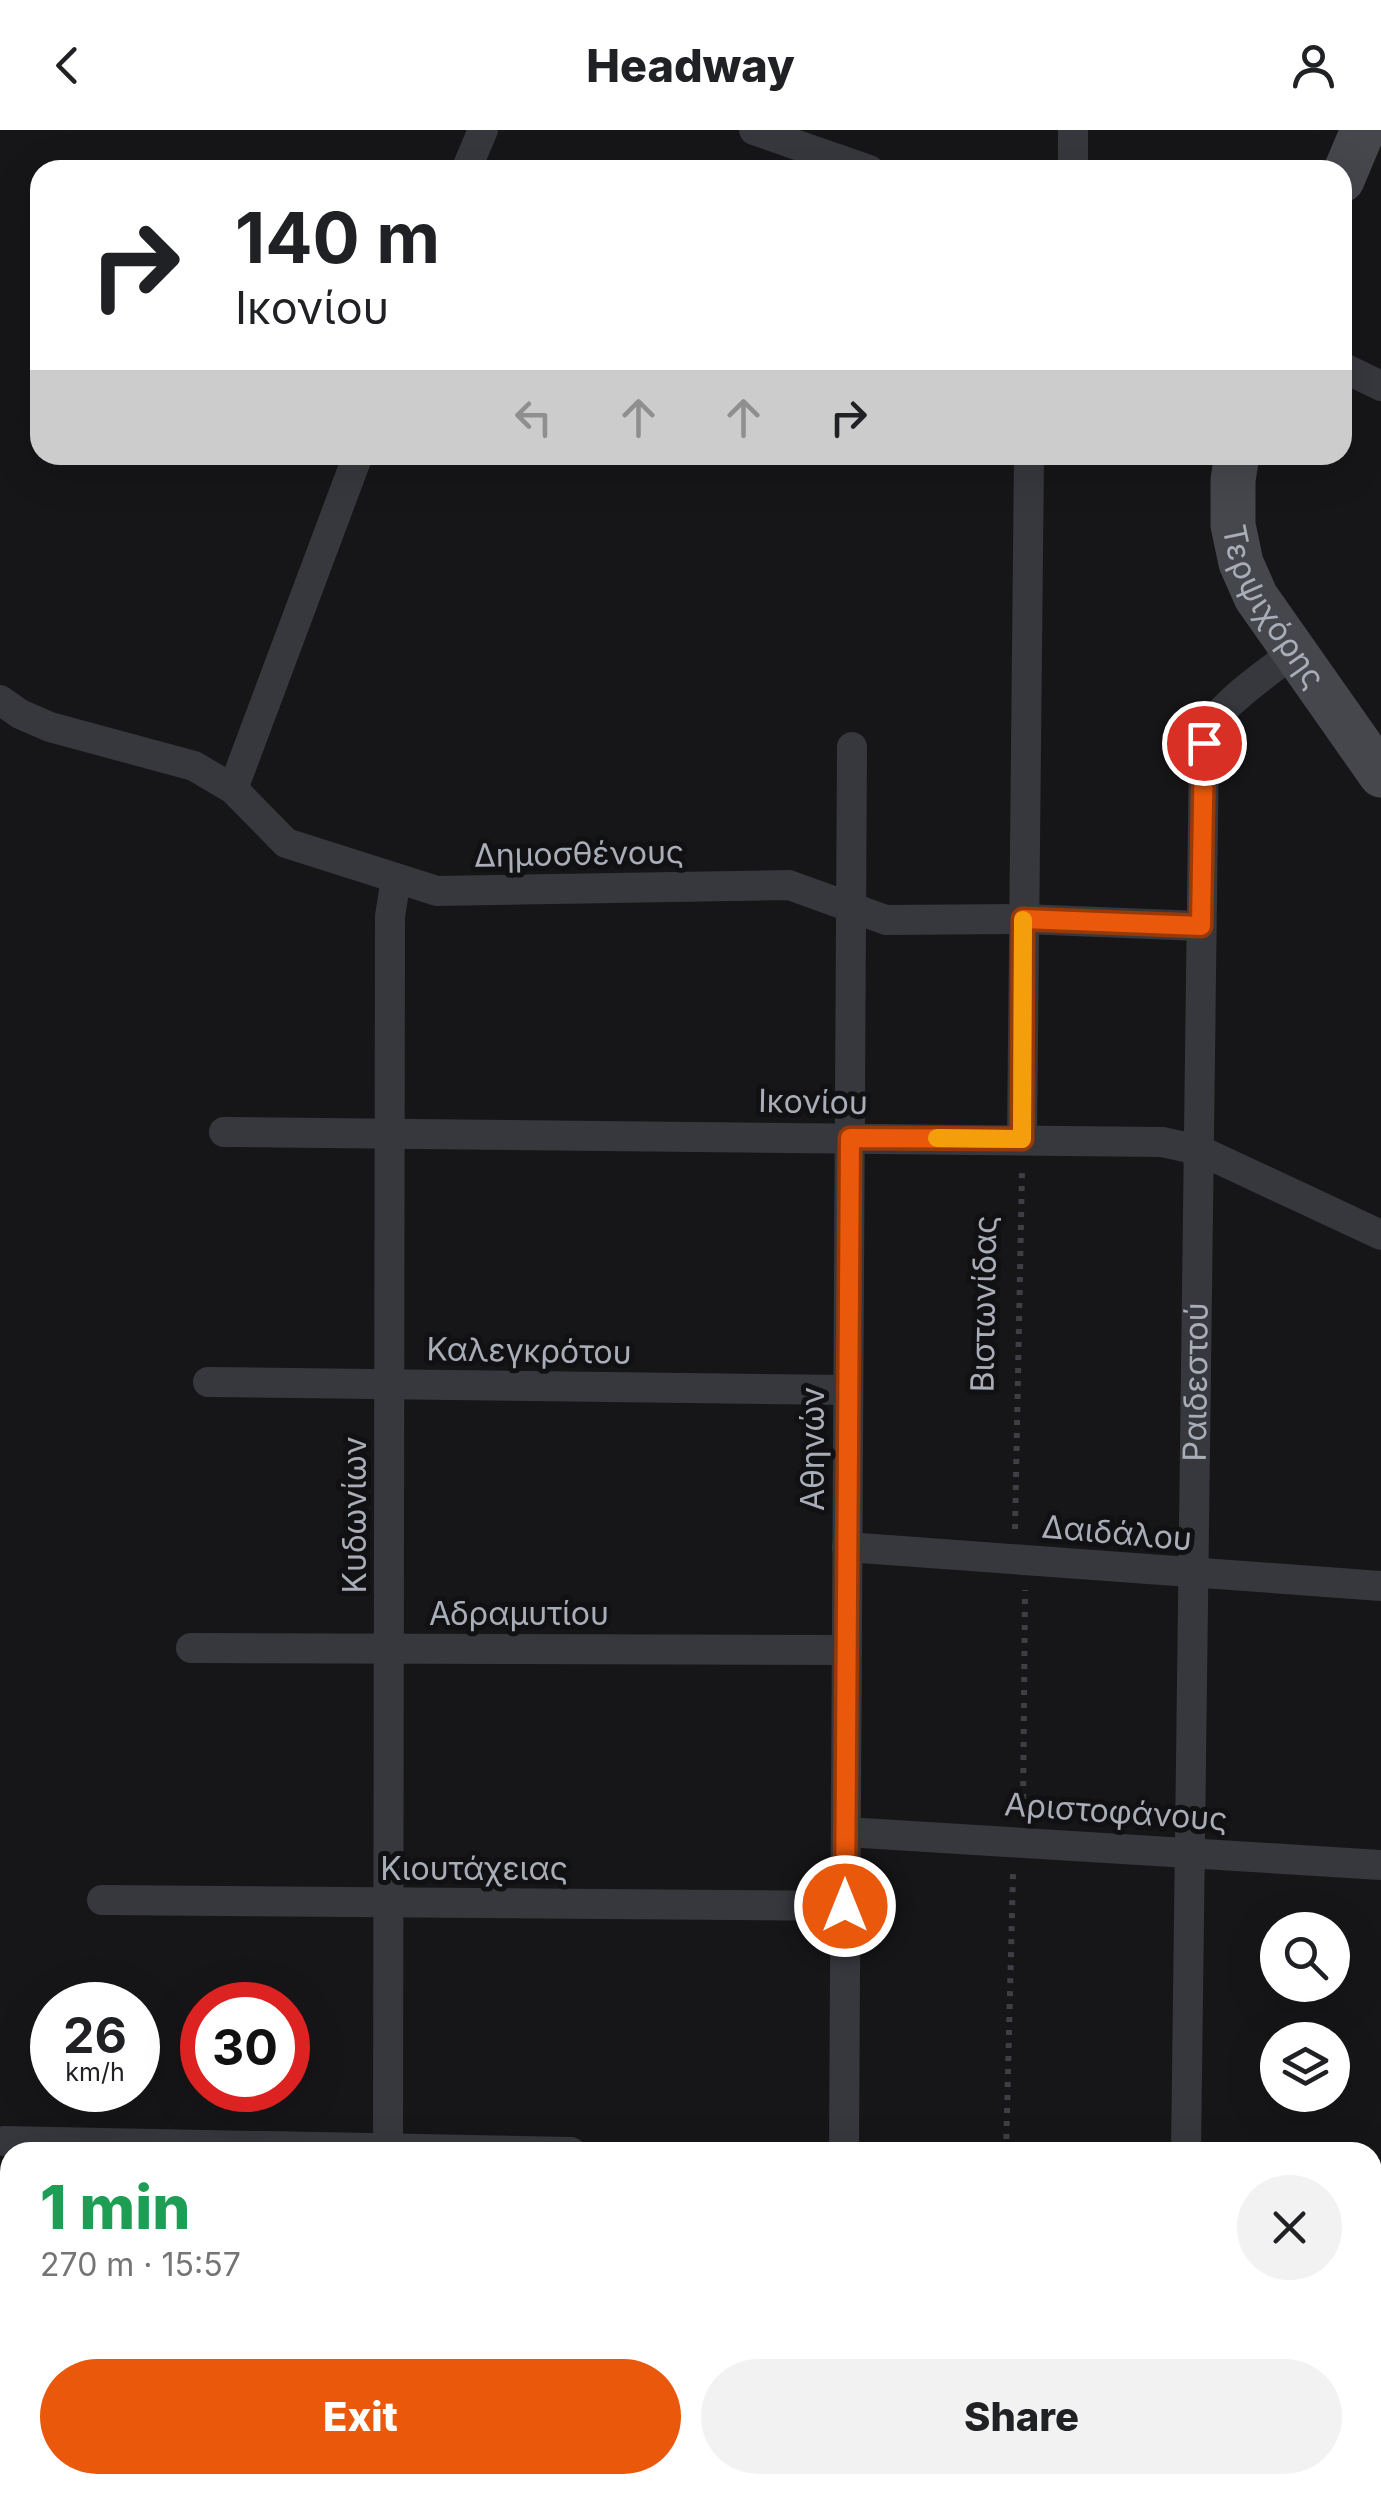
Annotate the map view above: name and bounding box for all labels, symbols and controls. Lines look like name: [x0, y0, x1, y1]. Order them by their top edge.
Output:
icon: back: [40, 38, 95, 93]
text: Headway: [586, 38, 795, 93]
icon: person: [1286, 38, 1341, 93]
text: 140 m: [235, 195, 440, 280]
icon: right: [70, 200, 200, 330]
text: Ικονίου: [235, 280, 389, 335]
icon: left: [506, 390, 561, 445]
icon: ahead: [611, 390, 666, 445]
icon: ahead: [716, 390, 771, 445]
icon: right: [821, 390, 876, 445]
street label: Τερψιχόρης: [1214, 521, 1334, 696]
pin: [1162, 701, 1247, 786]
icon: arrive: [1177, 716, 1232, 771]
street label: Δημοσθένους: [474, 832, 684, 875]
street label: Ικονίου: [758, 1081, 868, 1122]
street label: Βιστωνίδας: [962, 1215, 1005, 1393]
street label: Ραιδεστού: [1175, 1302, 1216, 1462]
street label: Καλεγκρότου: [426, 1329, 632, 1372]
street label: Αθηνών: [793, 1387, 832, 1511]
street label: Κυδωνίων: [335, 1437, 374, 1593]
street label: Δαιδάλου: [1040, 1507, 1194, 1558]
street label: Αδραμυτίου: [429, 1594, 609, 1633]
street label: Αριστοφάνους: [1003, 1784, 1229, 1839]
street label: Κιουτάχειας: [380, 1849, 568, 1888]
position arrow: [793, 1854, 897, 1958]
map controls: [1260, 1912, 1350, 2112]
button: search: [1260, 1912, 1350, 2002]
speed limit sign: 30: [180, 1982, 310, 2112]
text: 26: [63, 2005, 127, 2065]
button: layers: [1260, 2022, 1350, 2112]
text: km/h: [65, 2057, 125, 2087]
text: 1 min: [40, 2171, 190, 2243]
button: close: [1237, 2175, 1342, 2280]
text: 270 m · 15:57: [40, 2245, 241, 2284]
button: Exit: [40, 2359, 681, 2474]
button: Share: [701, 2359, 1342, 2474]

